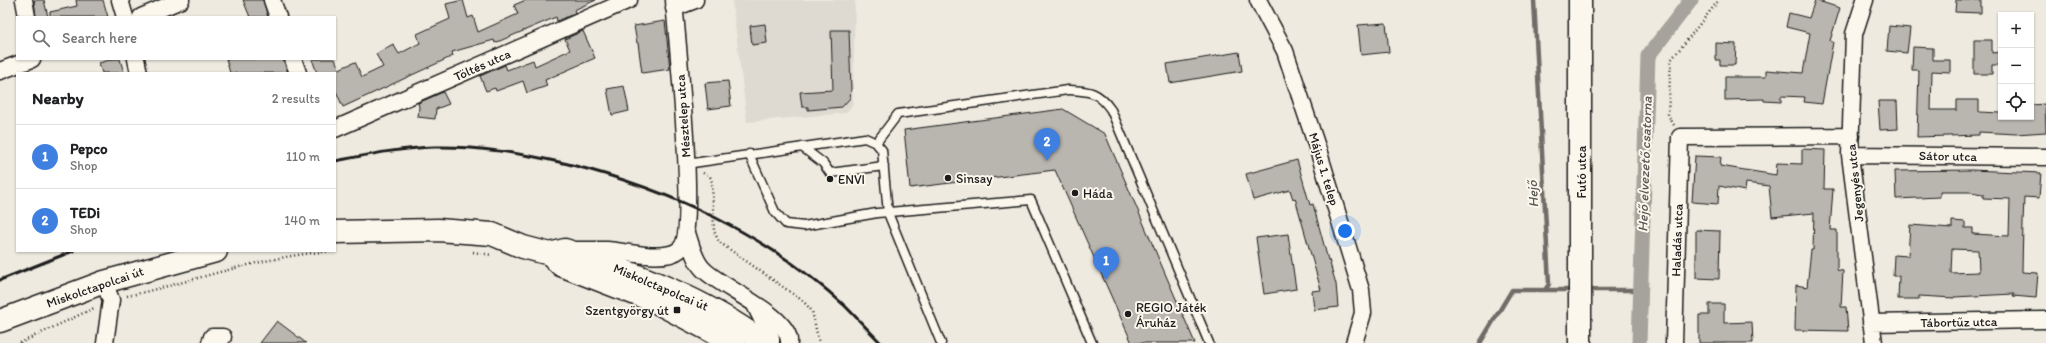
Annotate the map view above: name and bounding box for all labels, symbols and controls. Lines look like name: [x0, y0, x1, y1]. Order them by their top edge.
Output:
map controls: [1998, 12, 2034, 120]
button: +: [1998, 12, 2034, 48]
search box: [16, 16, 336, 60]
icon: search: [30, 27, 52, 49]
text: Search here: [62, 29, 137, 47]
street label: Töltés utca: [451, 46, 513, 84]
button: −: [1998, 48, 2034, 84]
street label: Mésztelep utca: [673, 74, 693, 158]
button: locate: [1998, 84, 2034, 120]
text: Nearby: [32, 88, 84, 108]
text: 2 results: [272, 91, 320, 106]
water label: Hejő elvezető csatorna: [1634, 95, 1656, 232]
pin: 2: [1034, 128, 1060, 161]
street label: Május 1. telep: [1306, 131, 1342, 207]
text: Pepco: [70, 140, 108, 158]
street label: Jegenyés utca: [1843, 143, 1867, 223]
street label: Futó utca: [1574, 145, 1589, 199]
street label: Sátor utca: [1919, 148, 1977, 164]
text: 1: [42, 149, 48, 164]
text: 110 m: [286, 149, 320, 164]
text: Shop: [70, 158, 97, 173]
place label: Sinsay: [956, 171, 992, 186]
place label: ENVI: [838, 172, 865, 187]
marker: Sinsay: [943, 173, 953, 183]
marker: ENVI: [825, 174, 835, 184]
water label: Hejő: [1524, 178, 1542, 208]
place label: Háda: [1083, 186, 1113, 201]
marker: Háda: [1070, 188, 1080, 198]
street label: Haladás utca: [1668, 203, 1686, 277]
text: TEDi: [70, 204, 100, 222]
text: 2: [42, 213, 48, 228]
text: 140 m: [284, 213, 320, 228]
your location: [1335, 221, 1355, 241]
text: Shop: [70, 222, 97, 237]
pin: 1: [1093, 247, 1119, 280]
street label: Miskolctapolcai út: [611, 260, 711, 314]
street label: Miskolctapolcai út: [44, 263, 146, 311]
place label: REGIO Játék Áruház: [1136, 300, 1207, 330]
place label: Szentgyörgy út: [585, 303, 669, 318]
marker: Szentgyörgy út: [672, 305, 682, 315]
marker: REGIO Játék Áruház: [1123, 309, 1133, 319]
street label: Tábortűz utca: [1920, 314, 1998, 330]

